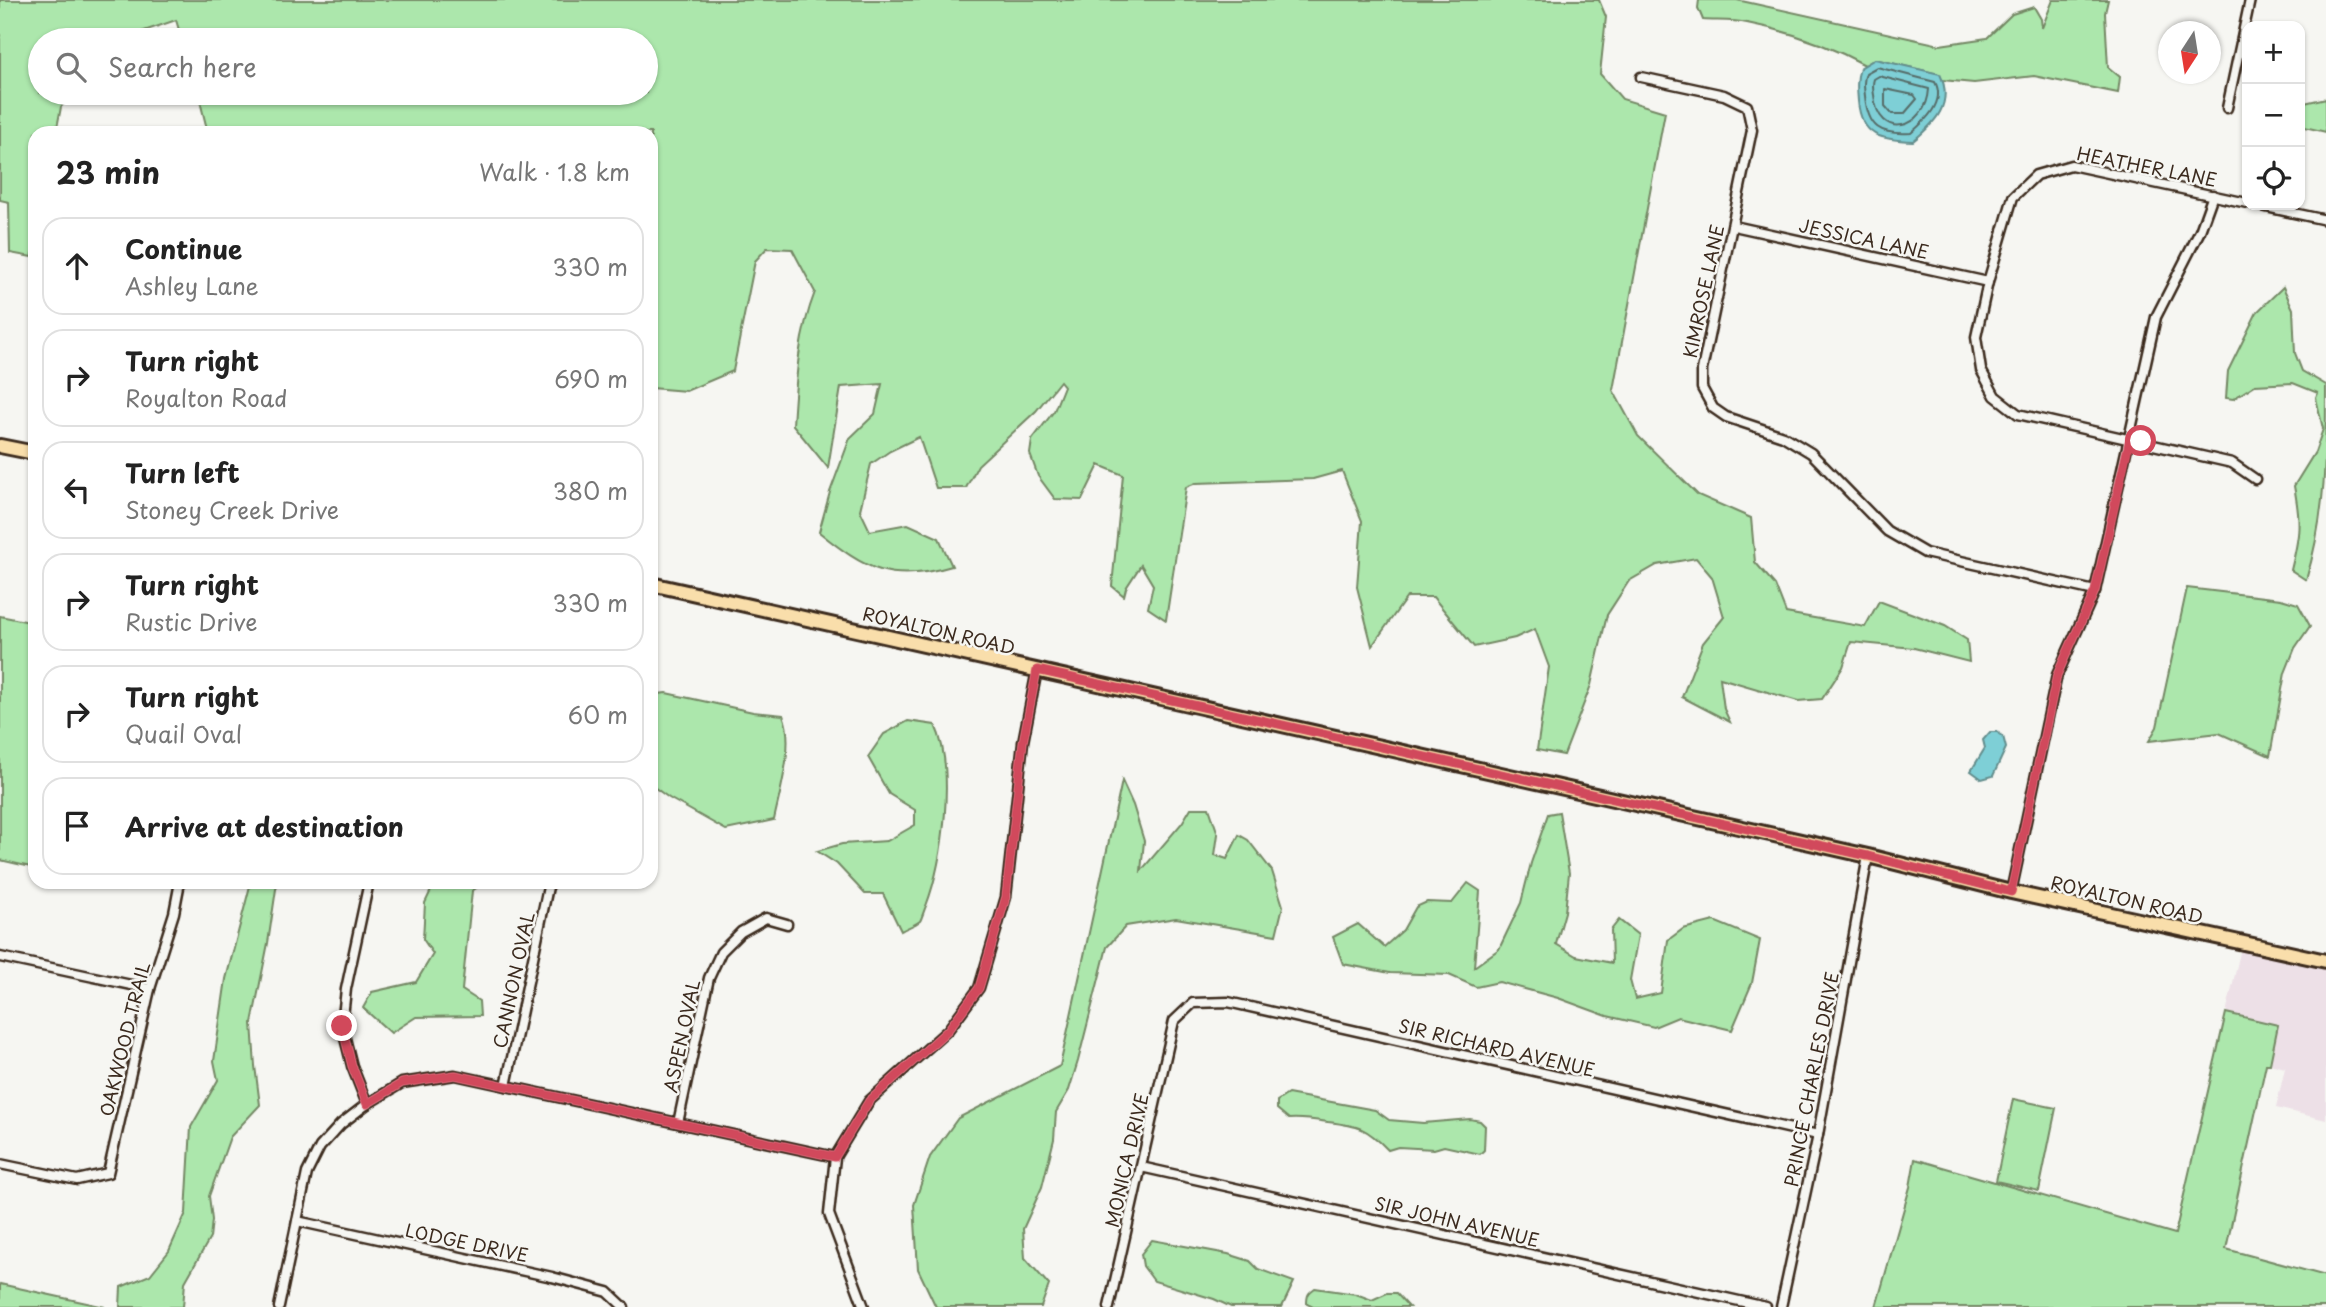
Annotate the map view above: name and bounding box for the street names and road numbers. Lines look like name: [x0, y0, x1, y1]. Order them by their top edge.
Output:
street label: HEATHER LANE: [2075, 139, 2219, 193]
street label: JESSICA LANE: [1797, 211, 1931, 265]
street label: KIMROSE LANE: [1676, 222, 1730, 360]
street label: ROYALTON ROAD: [860, 599, 1018, 661]
street label: ROYALTON ROAD: [2048, 868, 2206, 930]
street label: CANNON OVAL: [485, 909, 541, 1051]
street label: OAKWOOD TRAIL: [92, 959, 156, 1119]
street label: PRINCE CHARLES DRIVE: [1777, 969, 1845, 1189]
street label: ASPEN OVAL: [656, 977, 706, 1095]
street label: SIR RICHARD AVENUE: [1396, 1011, 1598, 1083]
street label: MONICA DRIVE: [1097, 1090, 1155, 1230]
street label: SIR JOHN AVENUE: [1372, 1189, 1542, 1253]
street label: LODGE DRIVE: [403, 1216, 531, 1268]

